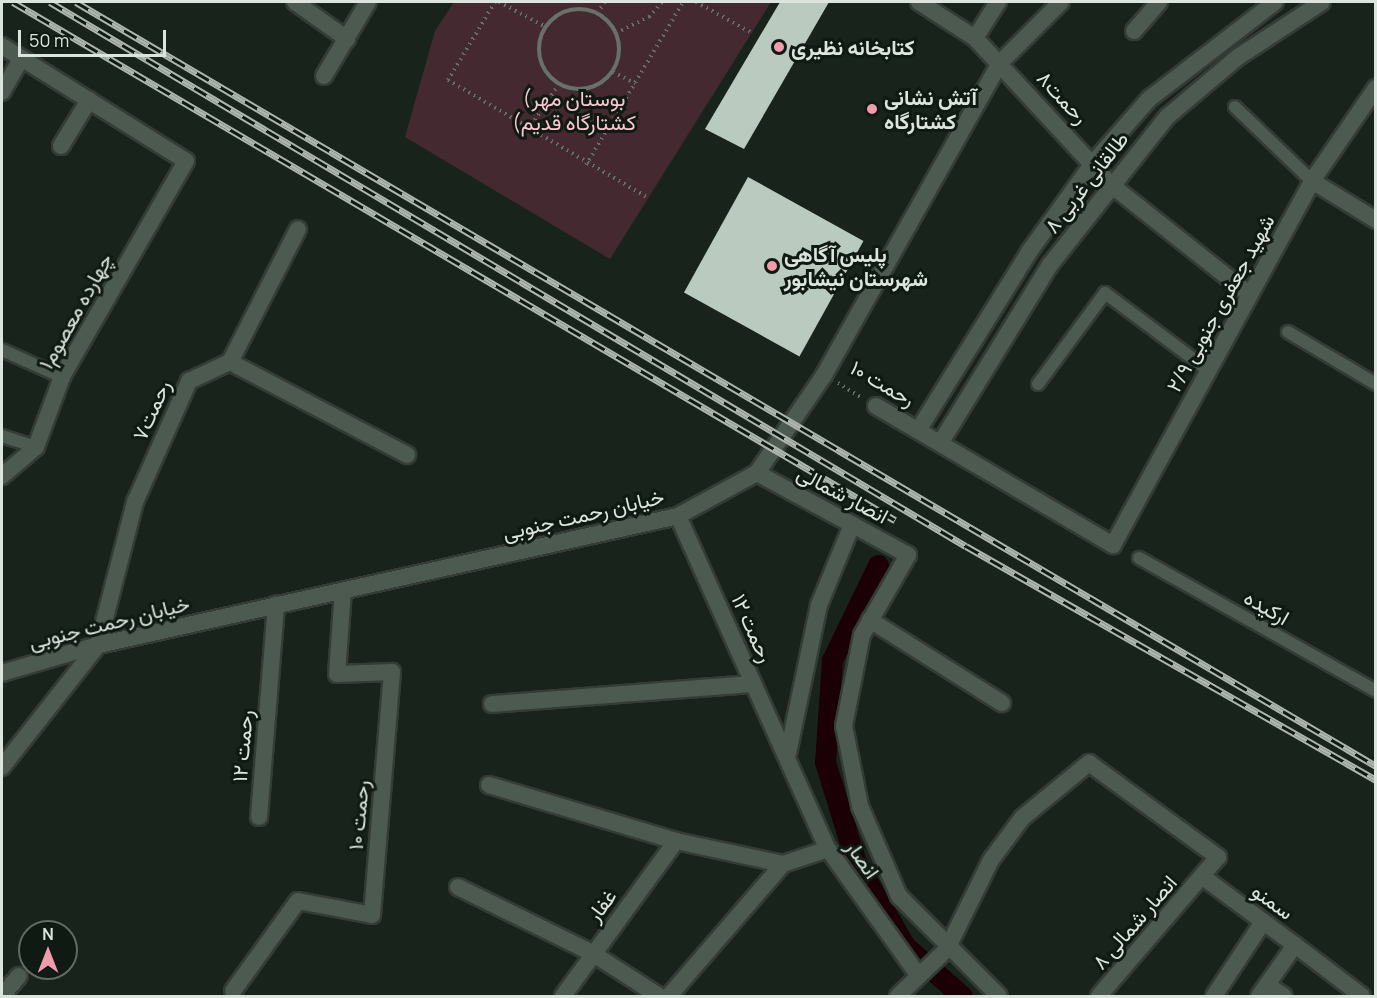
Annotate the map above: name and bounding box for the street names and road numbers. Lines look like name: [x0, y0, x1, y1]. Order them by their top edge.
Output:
street label: رحمت۸: [1032, 65, 1094, 129]
street label: طالقانی غربی ۸: [1039, 126, 1133, 238]
street label: شهید جعفری جنوبی ۲/۹: [1161, 210, 1279, 396]
street label: چهارده معصوم۱: [33, 249, 117, 373]
street label: رحمت ۱۰: [846, 355, 920, 411]
street label: رحمت۷: [127, 376, 175, 444]
street label: انصار شمالی: [793, 460, 893, 528]
street label: خیابان رحمت جنوبی: [500, 483, 666, 545]
street label: ارکیده: [1240, 584, 1294, 630]
street label: خیابان رحمت جنوبی: [26, 590, 192, 654]
street label: رحمت ۱۲: [727, 590, 779, 666]
street label: رحمت ۱۲: [226, 709, 258, 783]
street label: رحمت ۱۰: [342, 779, 374, 851]
street label: انصار: [841, 835, 885, 883]
street label: انصار شمالی ۸: [1086, 870, 1182, 974]
street label: سمنو: [1247, 878, 1299, 924]
street label: غفار: [581, 884, 621, 926]

